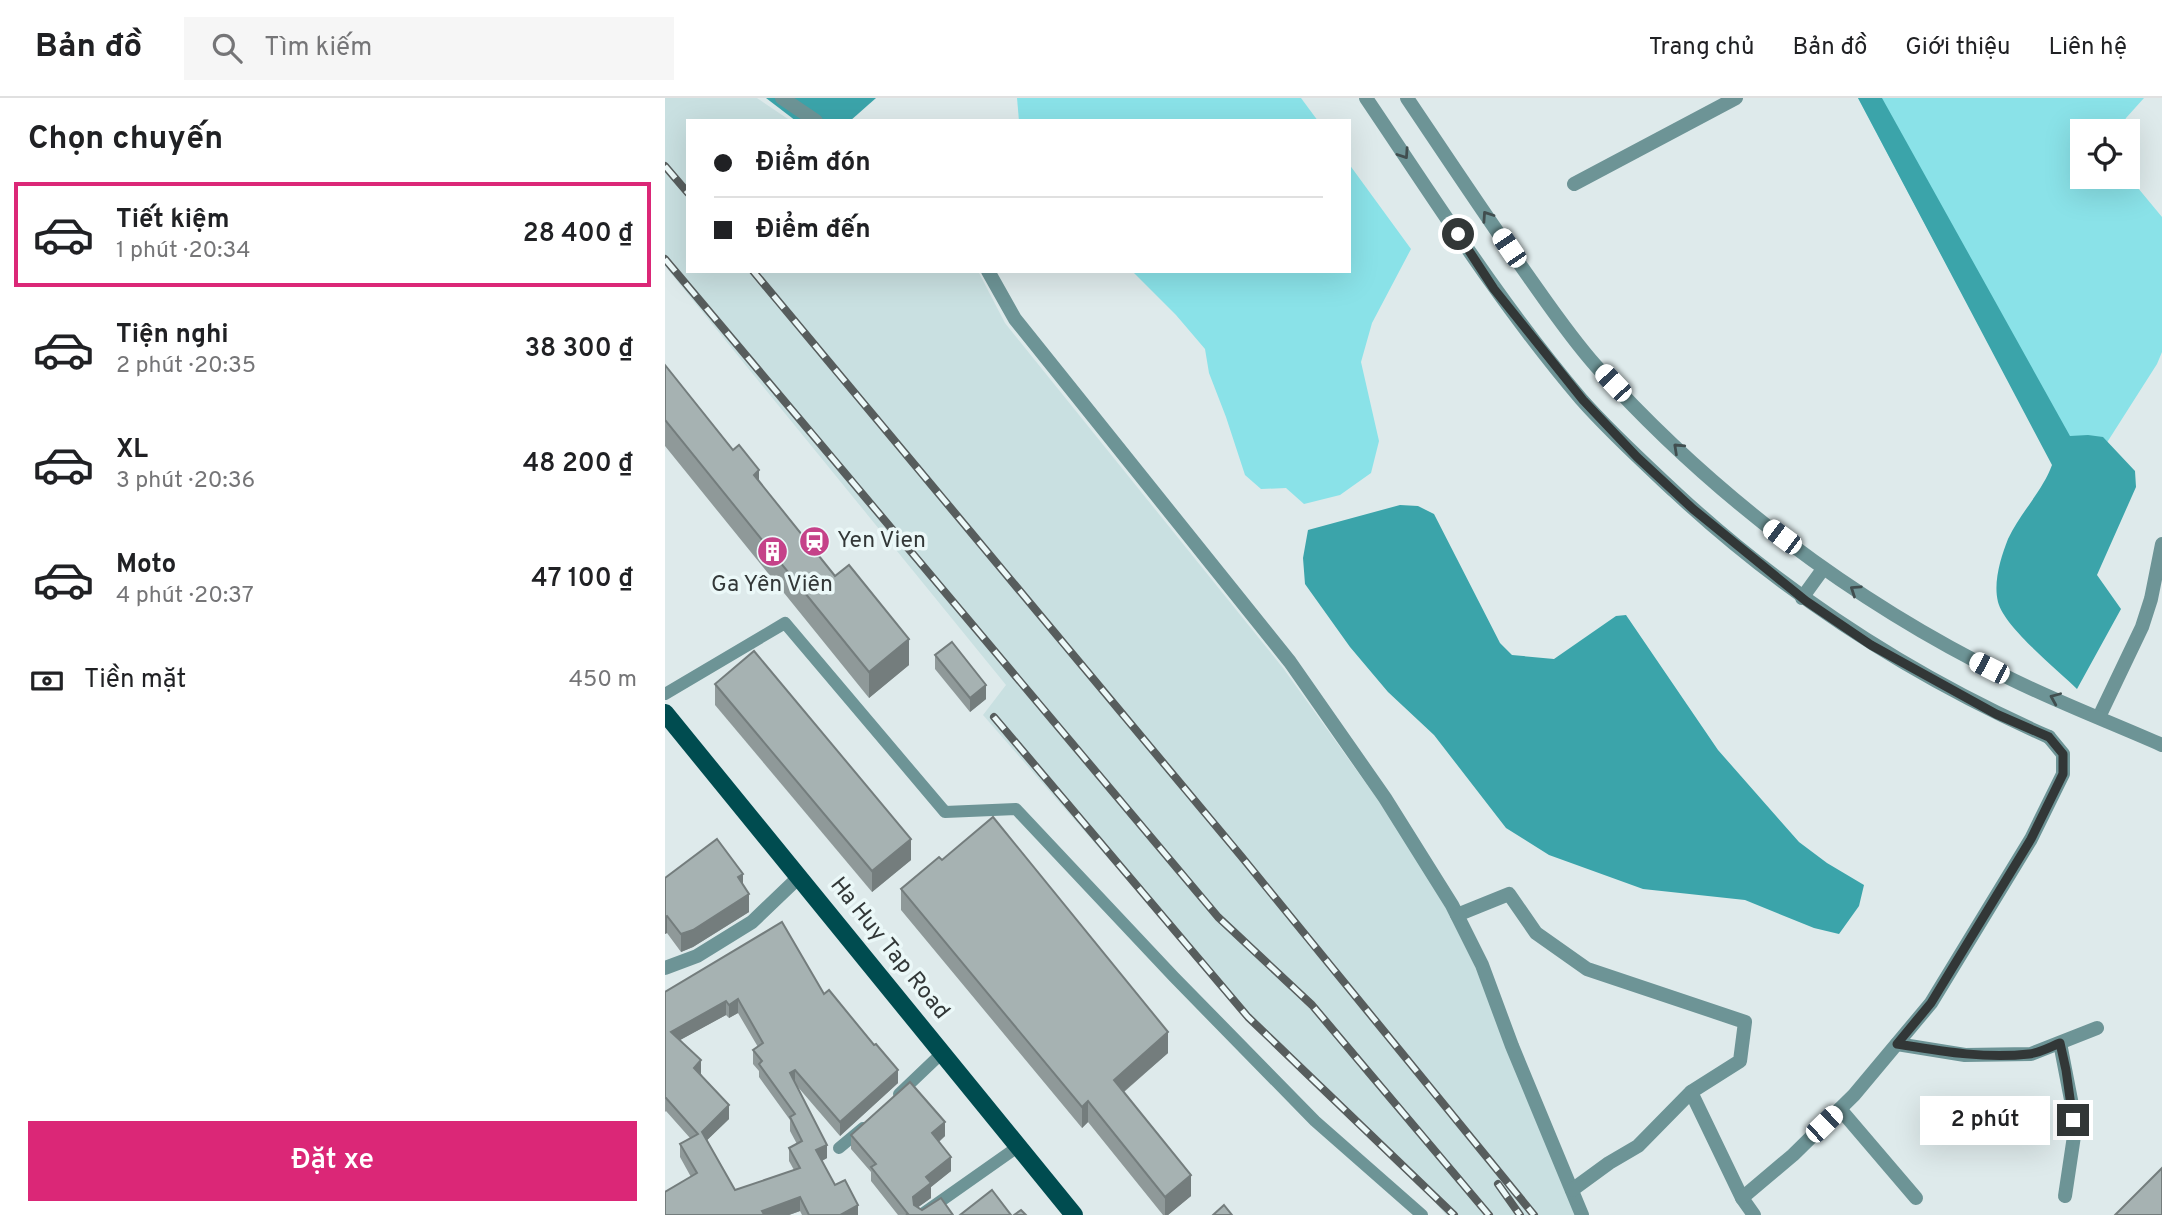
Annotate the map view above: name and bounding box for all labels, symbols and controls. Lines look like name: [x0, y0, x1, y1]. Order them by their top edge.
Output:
search box: [184, 17, 674, 80]
text: Bản đồ: [35, 27, 142, 69]
icon: search: [208, 29, 246, 67]
text: Tìm kiếm: [264, 32, 372, 65]
text: Trang chủ: [1649, 33, 1754, 63]
text: Bản đồ: [1792, 33, 1867, 63]
text: Giới thiệu: [1905, 33, 2010, 63]
text: Liên hệ: [2048, 33, 2127, 63]
map controls: [2070, 119, 2140, 189]
button: locate: [2070, 119, 2140, 189]
text: Chọn chuyến: [28, 120, 223, 160]
text: Điểm đón: [756, 147, 871, 180]
one-way arrow: [1396, 147, 1409, 160]
icon: car: [32, 203, 95, 266]
text: Tiết kiệm: [116, 204, 229, 237]
one-way arrow: [1483, 211, 1495, 224]
text: Điểm đến: [756, 214, 871, 247]
text: 28 400 ₫: [523, 218, 633, 251]
route start: [1442, 218, 1474, 250]
car: [1489, 225, 1530, 271]
text: 1 phút · 20:34: [116, 237, 251, 266]
icon: car: [32, 318, 95, 381]
text: Tiện nghi: [116, 319, 229, 352]
text: 38 300 ₫: [524, 333, 633, 366]
text: 2 phút · 20:35: [116, 352, 256, 381]
car: [1591, 360, 1636, 406]
icon: car: [32, 433, 95, 496]
text: XL: [116, 434, 148, 467]
one-way arrow: [1673, 443, 1686, 456]
text: 48 200 ₫: [523, 448, 633, 481]
text: 3 phút · 20:36: [116, 467, 255, 496]
car: [1759, 516, 1806, 558]
station icon: Yen Vien: [797, 524, 831, 558]
place label: Yen Vien: [837, 527, 926, 556]
building icon: Ga Yên Viên: [755, 534, 789, 568]
icon: car: [32, 548, 95, 611]
text: Moto: [116, 549, 176, 582]
text: 47 100 ₫: [531, 563, 633, 596]
place label: Ga Yên Viên: [711, 571, 833, 600]
text: 4 phút · 20:37: [116, 582, 254, 611]
one-way arrow: [1850, 586, 1863, 598]
car: [1966, 649, 2013, 687]
icon: cash: [28, 662, 66, 700]
text: Tiền mặt: [84, 664, 186, 697]
text: 450 m: [569, 666, 637, 695]
one-way arrow: [2049, 692, 2062, 706]
street label: Ha Huy Tap Road: [823, 872, 955, 1026]
callout: 2 phút: [1919, 1096, 2049, 1144]
car: [1802, 1102, 1847, 1146]
route end: [2057, 1104, 2089, 1136]
text: 2 phút: [1951, 1106, 2019, 1135]
button: Đặt xe: [28, 1121, 637, 1201]

